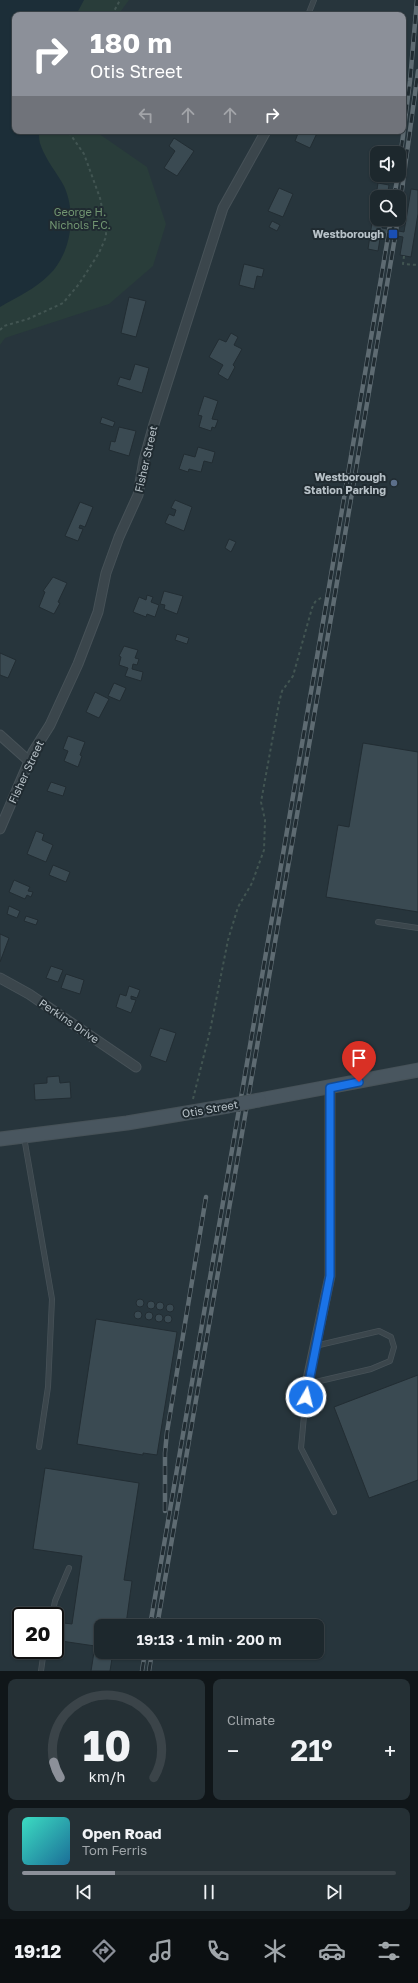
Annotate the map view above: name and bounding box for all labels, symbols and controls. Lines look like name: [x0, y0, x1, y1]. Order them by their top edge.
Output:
text: 180 m: [90, 26, 172, 59]
icon: right: [24, 28, 76, 80]
text: Otis Street: [90, 60, 183, 82]
icon: left: [135, 104, 157, 126]
icon: ahead: [177, 104, 199, 126]
icon: ahead: [219, 104, 241, 126]
icon: right: [261, 104, 283, 126]
map controls: [370, 146, 406, 226]
button: sound: [370, 146, 406, 182]
button: search: [370, 190, 406, 226]
park label: George H. Nichols F.C.: [49, 205, 111, 231]
place label: Westborough: [313, 227, 384, 240]
marker: Westborough: [387, 228, 399, 240]
street label: Fisher Street: [132, 424, 160, 494]
place label: Westborough Station Parking: [304, 470, 386, 496]
marker: Westborough Station Parking: [389, 478, 399, 488]
street label: Fisher Street: [5, 738, 46, 805]
street label: Perkins Drive: [37, 996, 102, 1045]
pin: [342, 1041, 376, 1082]
icon: arrive: [348, 1047, 370, 1069]
street label: Otis Street: [181, 1097, 239, 1120]
position arrow: [285, 1376, 327, 1418]
speed limit sign: 20: [12, 1607, 64, 1659]
text: 19:13 · 1 min · 200 m: [136, 1630, 282, 1648]
text: Climate: [227, 1712, 275, 1728]
text: 10: [82, 1719, 131, 1769]
text: 21°: [290, 1732, 333, 1768]
text: −: [227, 1737, 239, 1764]
text: +: [384, 1737, 396, 1764]
text: km/h: [88, 1767, 125, 1784]
text: Open Road: [82, 1824, 162, 1842]
text: Tom Ferris: [82, 1842, 147, 1858]
icon: previous: [73, 1881, 95, 1903]
icon: pause: [198, 1881, 220, 1903]
icon: next: [323, 1881, 345, 1903]
icon: directions: [90, 1937, 118, 1965]
icon: music: [147, 1937, 175, 1965]
icon: phone: [204, 1937, 232, 1965]
icon: climate: [261, 1937, 289, 1965]
icon: car: [318, 1937, 346, 1965]
icon: filters: [375, 1937, 403, 1965]
text: 19:12: [15, 1940, 61, 1962]

